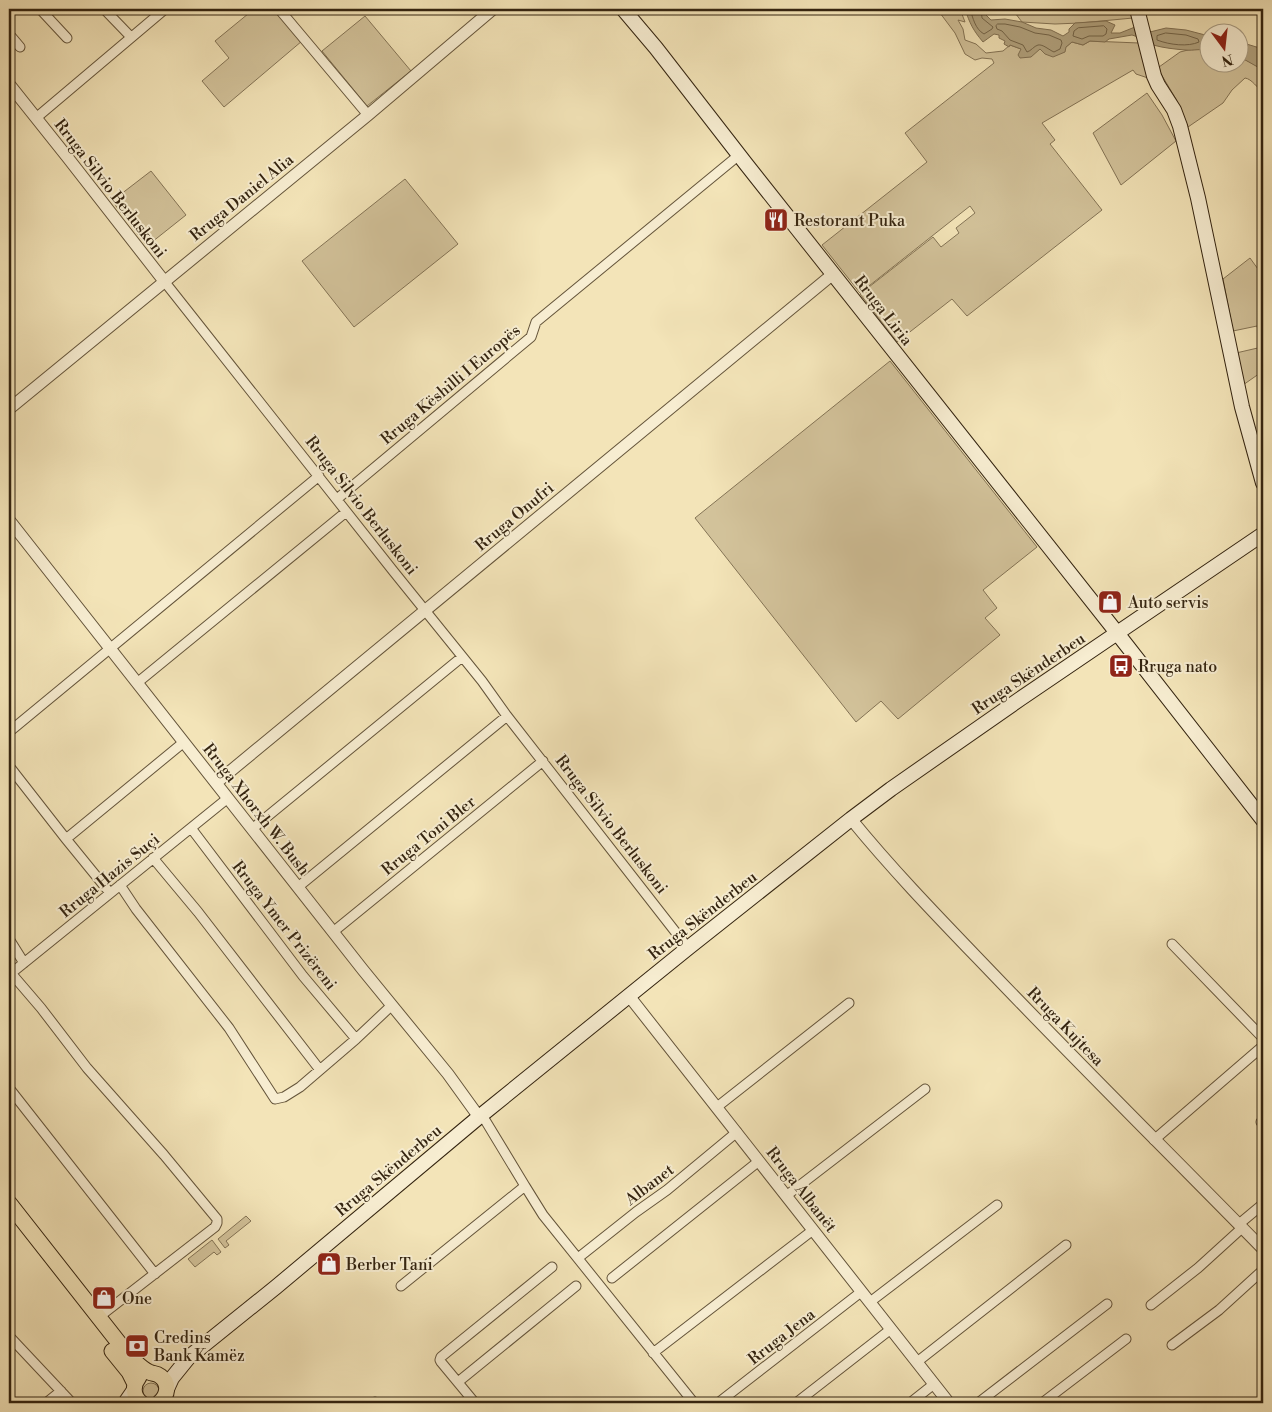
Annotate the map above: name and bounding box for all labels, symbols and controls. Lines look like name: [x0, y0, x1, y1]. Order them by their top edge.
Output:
north arrow: [1200, 22, 1250, 72]
text: N: [1219, 49, 1235, 70]
street label: Rruga Silvio Berluskoni: [50, 115, 171, 262]
street label: Rruga Daniel Alia: [186, 149, 298, 246]
restaurant icon: Restorant Puka: [763, 207, 789, 233]
place label: Restorant Puka: [794, 211, 906, 231]
street label: Rruga Liria: [850, 271, 917, 350]
street label: Rruga Këshilli I Europës: [377, 320, 525, 449]
street label: Rruga Silvio Berluskoni: [301, 432, 422, 579]
street label: Rruga Onufri: [471, 478, 558, 556]
shop icon: Auto servis: [1097, 589, 1123, 615]
place label: Auto servis: [1127, 593, 1209, 613]
street label: Rruga Skënderbeu: [968, 628, 1089, 719]
bus stop icon: Rruga nato: [1108, 653, 1134, 679]
place label: Rruga nato: [1138, 657, 1217, 677]
street label: Rruga Xhorxh W. Bush: [198, 740, 314, 880]
street label: Rruga Silvio Berluskoni: [551, 751, 672, 898]
street label: Rruga Toni Bler: [378, 792, 480, 880]
street label: Rruga Hazis Suçi: [56, 829, 164, 922]
street label: Rruga Ymer Prizëreni: [228, 857, 341, 994]
street label: Rruga Skënderbeu: [644, 867, 761, 964]
street label: Rruga Kujtesa: [1023, 983, 1109, 1071]
street label: Rruga Skënderbeu: [331, 1121, 446, 1221]
street label: Rruga Albanët: [761, 1143, 841, 1237]
street label: Albanet: [620, 1160, 678, 1210]
shop icon: Berber Tani: [316, 1251, 342, 1277]
place label: Berber Tani: [345, 1255, 433, 1275]
shop icon: One: [91, 1285, 117, 1311]
place label: One: [122, 1289, 152, 1309]
street label: Rruga Jena: [744, 1304, 820, 1369]
place label: Credins Bank Kamëz: [153, 1328, 245, 1366]
bank icon: Credins Bank Kamëz: [124, 1333, 150, 1359]

